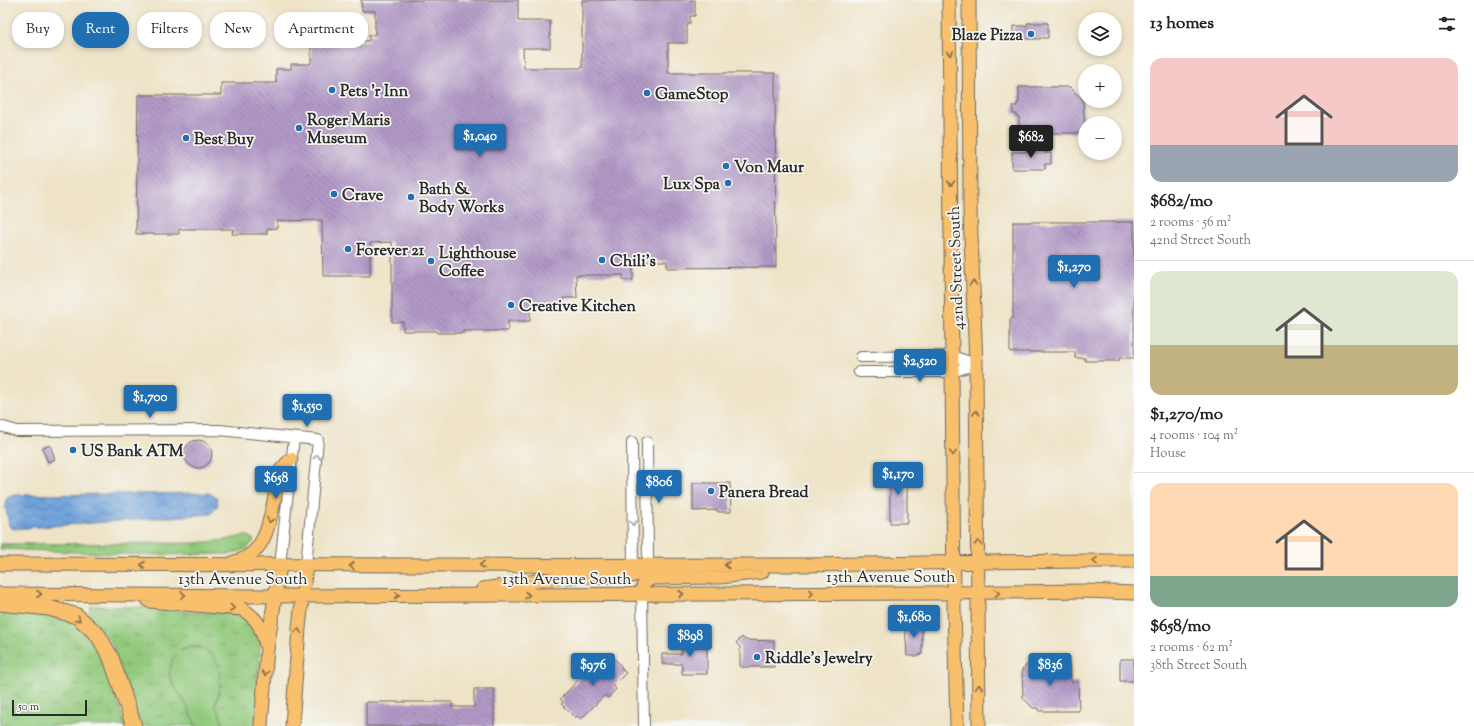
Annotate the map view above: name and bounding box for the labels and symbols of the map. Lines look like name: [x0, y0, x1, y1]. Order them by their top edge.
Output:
place label: Blaze Pizza: [951, 25, 1024, 48]
marker: Blaze Pizza: [1026, 29, 1036, 39]
one-way arrow: [946, 50, 954, 56]
place label: Pets 'r Inn: [340, 81, 409, 104]
place label: GameStop: [655, 84, 729, 107]
marker: Pets 'r Inn: [327, 85, 337, 95]
marker: GameStop: [642, 88, 652, 98]
place label: Roger Maris Museum: [307, 110, 390, 151]
marker: Roger Maris Museum: [294, 123, 304, 133]
pin: $1,040: [447, 124, 513, 158]
pin: $682: [1007, 125, 1055, 159]
place label: Best Buy: [194, 129, 254, 152]
marker: Best Buy: [181, 133, 191, 143]
place label: Von Maur: [734, 157, 805, 180]
marker: Von Maur: [721, 161, 731, 171]
place label: Lux Spa: [663, 174, 721, 197]
marker: Lux Spa: [723, 178, 733, 188]
place label: Bath & Body Works: [419, 179, 504, 220]
one-way arrow: [947, 180, 955, 186]
place label: Crave: [342, 185, 384, 208]
marker: Crave: [329, 189, 339, 199]
marker: Bath & Body Works: [406, 192, 416, 202]
street label: 42nd Street South: [944, 205, 971, 330]
place label: Forever 21: [356, 240, 425, 263]
place label: Lighthouse Coffee: [439, 243, 517, 284]
marker: Forever 21: [343, 244, 353, 254]
place label: Chili's: [610, 251, 656, 274]
marker: Chili's: [597, 255, 607, 265]
pin: $1,270: [1041, 255, 1107, 289]
marker: Lighthouse Coffee: [426, 256, 436, 266]
one-way arrow: [969, 280, 978, 286]
place label: Creative Kitchen: [519, 296, 636, 319]
marker: Creative Kitchen: [506, 300, 516, 310]
pin: $2,520: [887, 349, 953, 383]
pin: $1,700: [117, 385, 183, 419]
pin: $1,550: [274, 394, 340, 428]
one-way arrow: [972, 410, 980, 416]
place label: US Bank ATM: [81, 441, 184, 464]
marker: US Bank ATM: [68, 445, 78, 455]
one-way arrow: [949, 450, 957, 456]
one-way arrow: [312, 454, 321, 460]
pin: $1,170: [865, 462, 931, 496]
pin: $658: [252, 466, 300, 500]
pin: $806: [635, 470, 683, 504]
place label: Panera Bread: [719, 482, 809, 505]
marker: Panera Bread: [706, 486, 716, 496]
one-way arrow: [266, 517, 274, 523]
one-way arrow: [629, 520, 637, 526]
one-way arrow: [974, 540, 982, 546]
one-way arrow: [1092, 557, 1098, 565]
one-way arrow: [140, 561, 146, 569]
one-way arrow: [479, 561, 485, 569]
one-way arrow: [724, 561, 730, 569]
one-way arrow: [349, 562, 355, 570]
street label: 13th Avenue South: [826, 567, 956, 590]
street label: 13th Avenue South: [178, 569, 308, 592]
street label: 13th Avenue South: [502, 569, 632, 592]
one-way arrow: [808, 589, 814, 597]
one-way arrow: [994, 589, 1000, 597]
one-way arrow: [36, 590, 42, 598]
one-way arrow: [180, 590, 186, 599]
one-way arrow: [678, 590, 684, 598]
one-way arrow: [394, 591, 400, 599]
one-way arrow: [524, 591, 530, 599]
one-way arrow: [229, 603, 235, 612]
pin: $1,680: [881, 605, 947, 639]
one-way arrow: [74, 614, 81, 621]
pin: $898: [666, 624, 714, 658]
one-way arrow: [294, 628, 303, 634]
place label: Riddle's Jewelry: [765, 648, 873, 671]
marker: Riddle's Jewelry: [752, 652, 762, 662]
pin: $976: [569, 653, 617, 687]
pin: $836: [1026, 653, 1074, 687]
one-way arrow: [261, 670, 270, 676]
one-way arrow: [975, 684, 983, 690]
scale bar: [12, 698, 87, 717]

